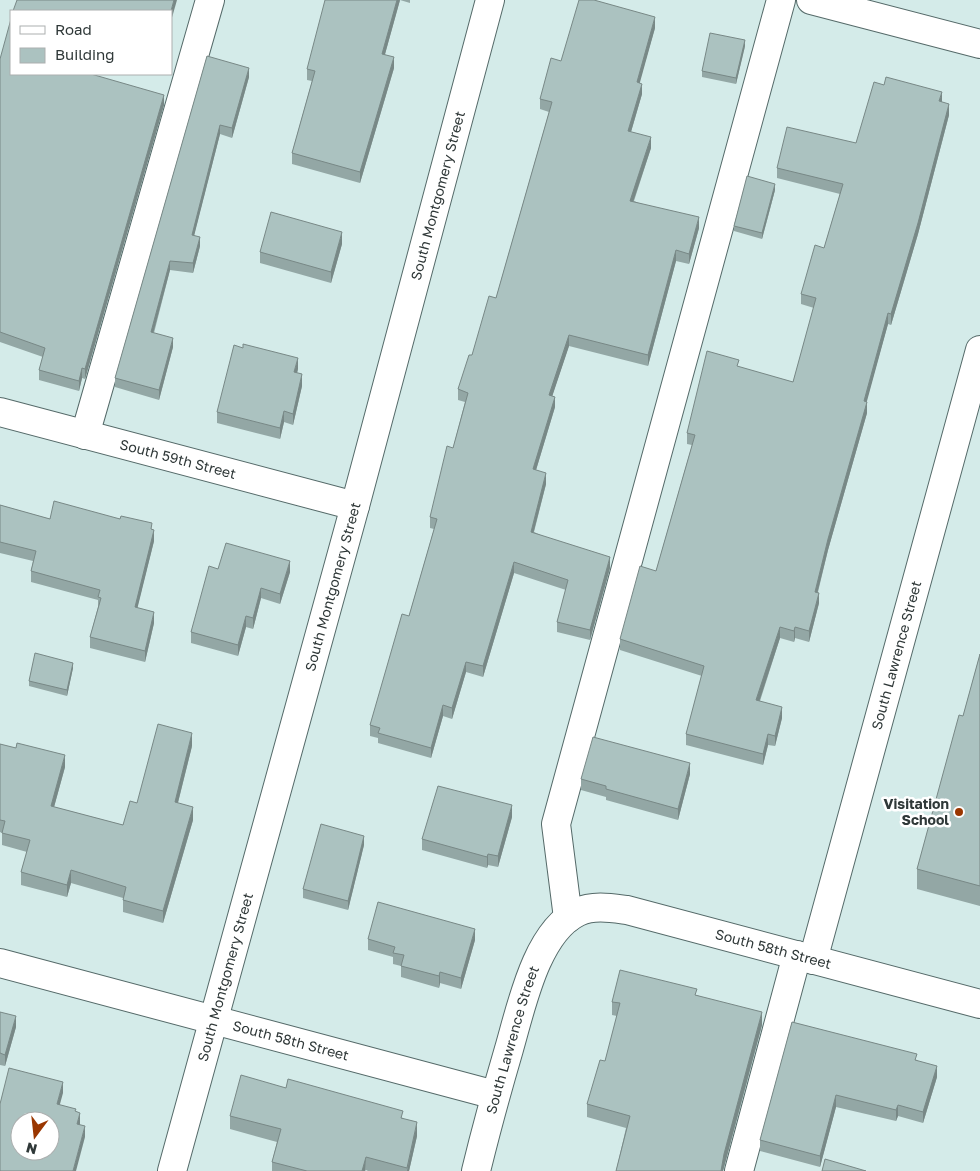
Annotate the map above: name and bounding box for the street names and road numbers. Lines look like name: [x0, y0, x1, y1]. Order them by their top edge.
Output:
street label: South Montgomery Street: [407, 109, 468, 282]
street label: South 59th Street: [118, 435, 238, 482]
street label: South Montgomery Street: [301, 500, 364, 673]
street label: South Lawrence Street: [867, 579, 924, 731]
street label: South Montgomery Street: [194, 891, 256, 1063]
street label: South 58th Street: [714, 925, 833, 972]
street label: South Lawrence Street: [482, 963, 542, 1116]
street label: South 58th Street: [231, 1016, 351, 1064]

